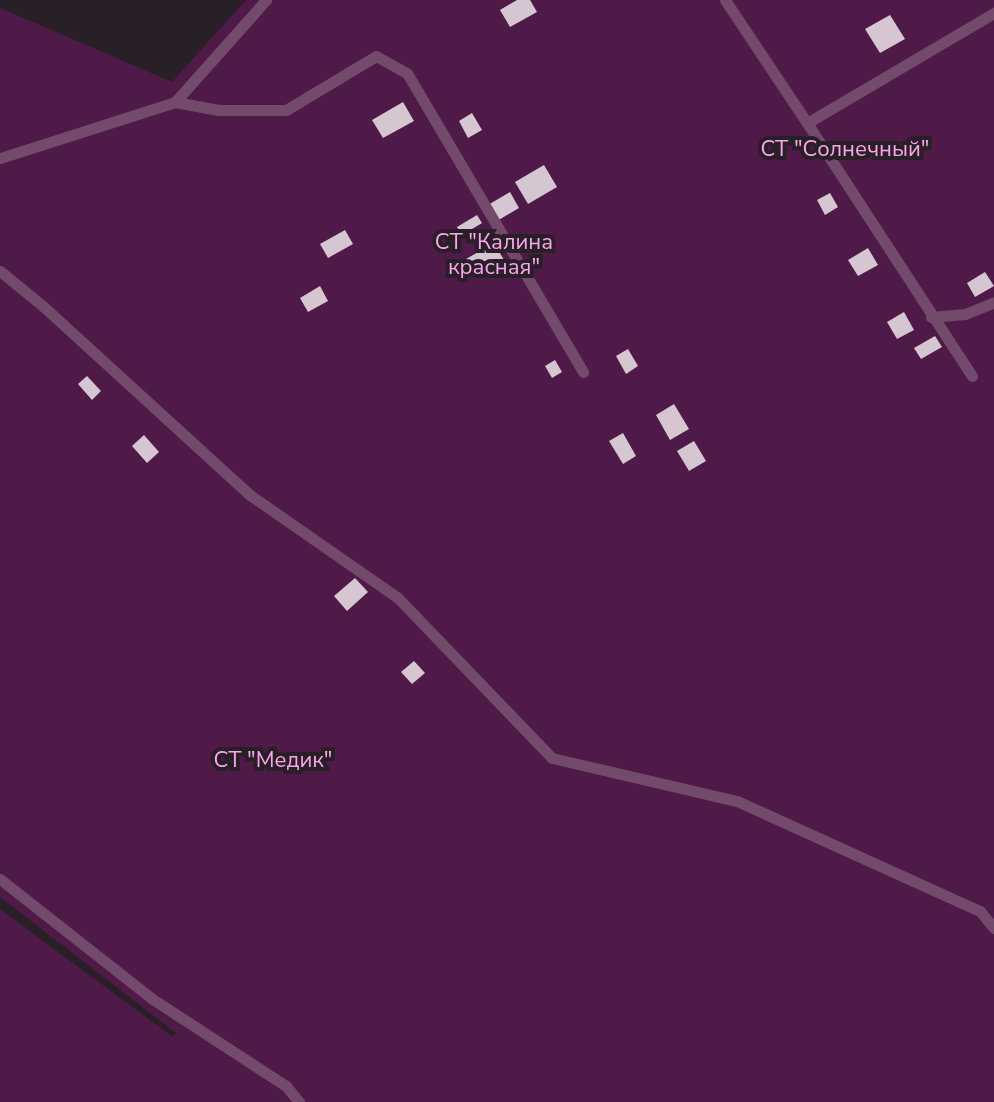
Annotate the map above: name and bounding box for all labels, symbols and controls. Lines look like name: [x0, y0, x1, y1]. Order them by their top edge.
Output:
park label: СТ "Солнечный": [761, 137, 929, 163]
park label: СТ "Калина красная": [435, 229, 553, 280]
park label: СТ "Медик": [214, 748, 332, 774]

